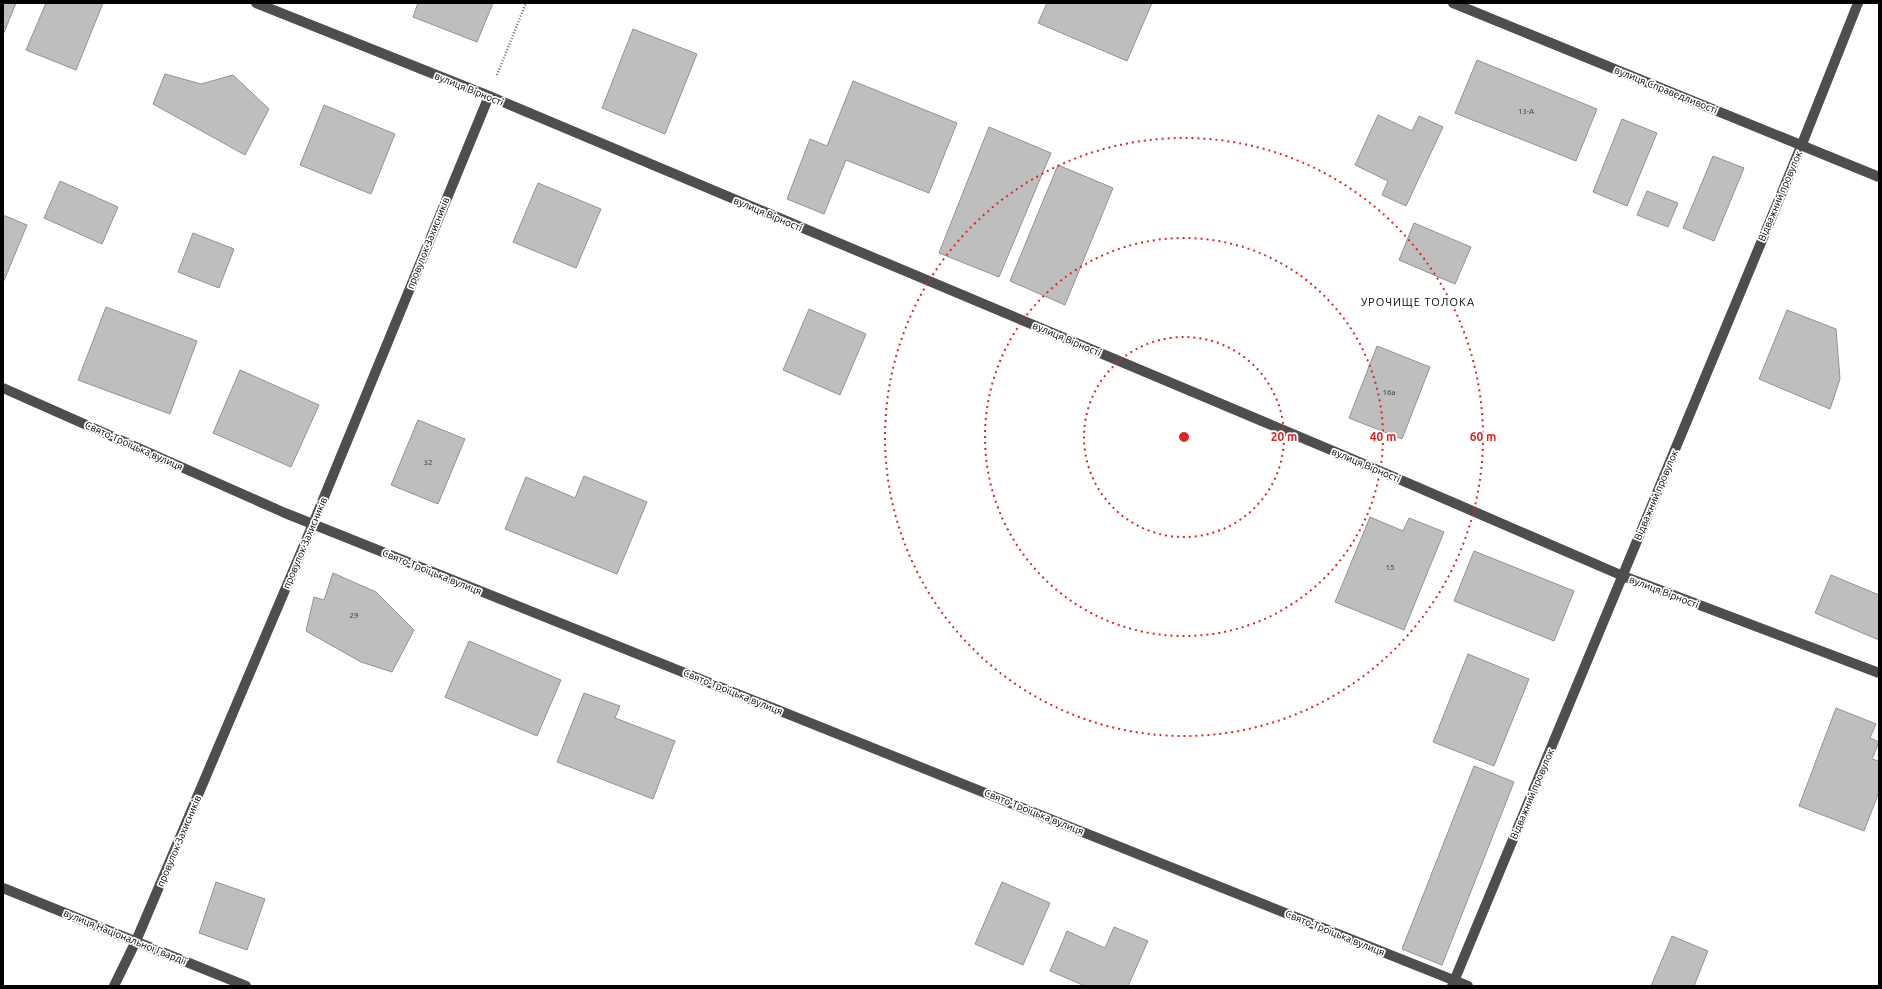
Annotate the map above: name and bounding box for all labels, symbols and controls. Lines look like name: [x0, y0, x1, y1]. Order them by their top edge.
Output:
street label: вулиця Справедливості: [1613, 64, 1719, 116]
street label: вулиця Вірності: [433, 70, 505, 108]
house number: 13-А: [1518, 107, 1535, 116]
street label: Відважний провулок: [1756, 149, 1804, 243]
street label: вулиця Вірності: [732, 195, 804, 233]
street label: провулок Захисників: [405, 196, 451, 290]
district label: УРОЧИЩЕ ТОЛОКА: [1361, 296, 1475, 308]
street label: вулиця Вірності: [1031, 320, 1103, 358]
house number: 16а: [1382, 388, 1396, 397]
street label: Свято-Троїцька вулиця: [83, 419, 185, 473]
centre of rings: [1177, 430, 1191, 444]
text: 20 m: [1271, 430, 1297, 443]
text: 40 m: [1370, 430, 1396, 443]
text: 60 m: [1470, 430, 1496, 443]
street label: вулиця Вірності: [1330, 446, 1402, 484]
street label: Відважний провулок: [1632, 448, 1680, 542]
house number: 32: [423, 458, 433, 467]
street label: провулок Захисників: [281, 496, 329, 590]
street label: Свято-Троїцька вулиця: [381, 547, 483, 597]
house number: 15: [1385, 563, 1395, 572]
street label: вулиця Вірності: [1628, 574, 1700, 610]
house number: 29: [349, 611, 359, 620]
street label: Свято-Троїцька вулиця: [682, 667, 784, 717]
street label: Відважний провулок: [1508, 747, 1556, 841]
street label: Свято-Троїцька вулиця: [983, 787, 1085, 837]
street label: провулок Захисників: [155, 794, 203, 888]
street label: вулиця Національної Гвардії: [62, 907, 189, 967]
street label: Свято-Троїцька вулиця: [1284, 908, 1386, 958]

